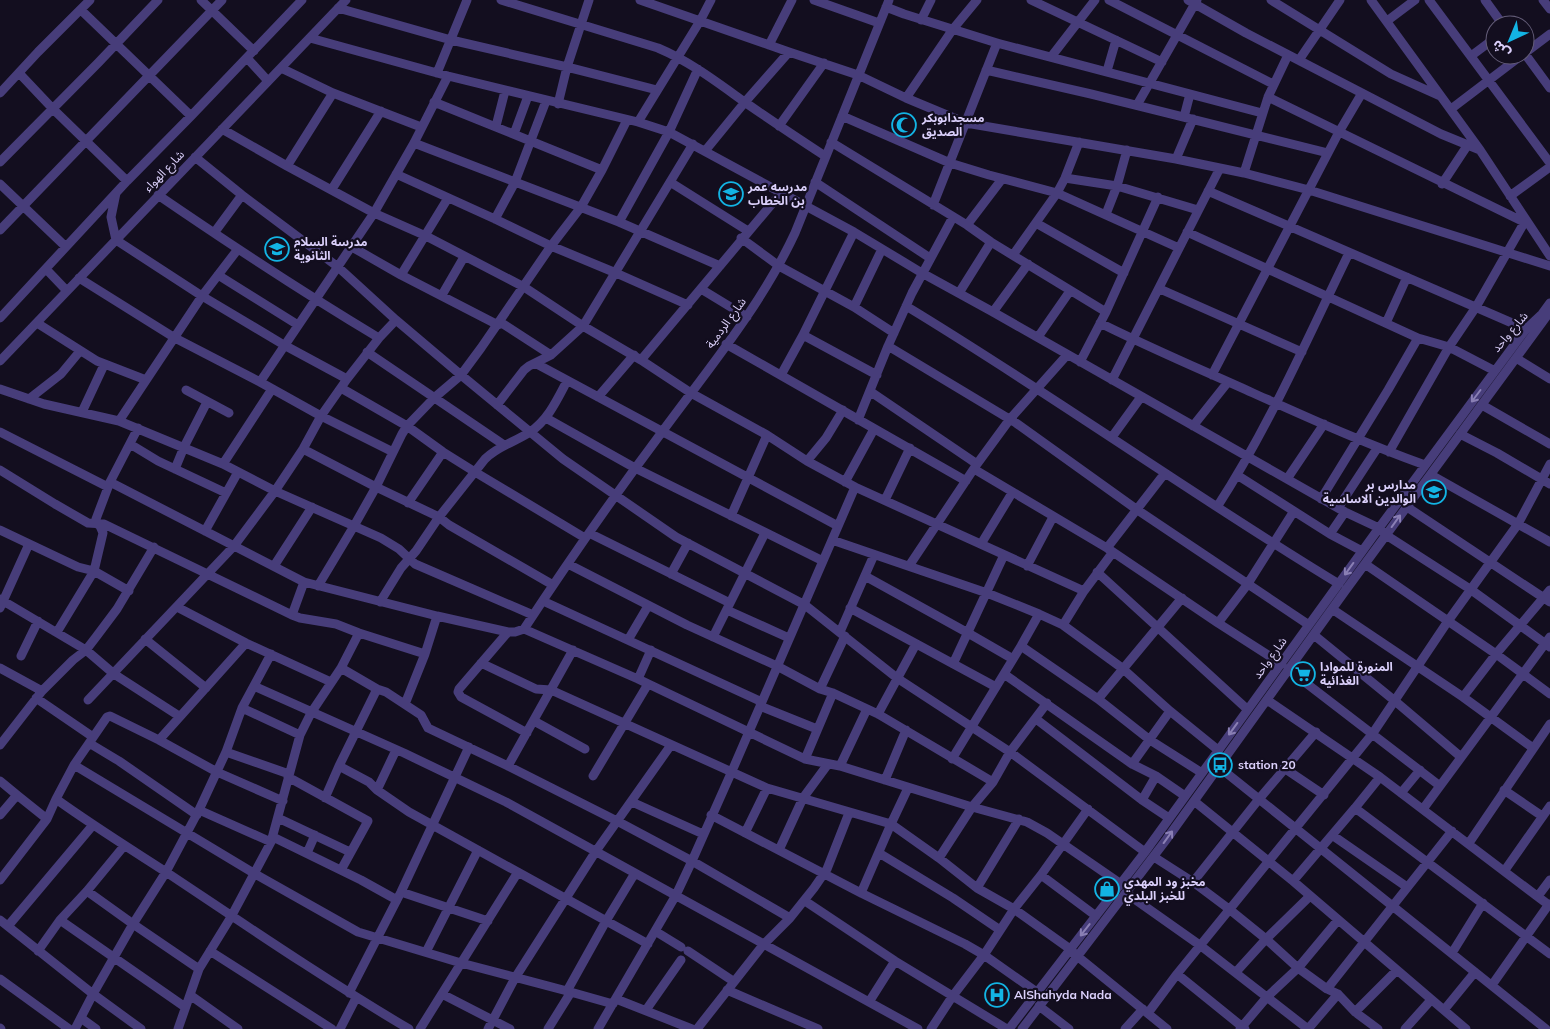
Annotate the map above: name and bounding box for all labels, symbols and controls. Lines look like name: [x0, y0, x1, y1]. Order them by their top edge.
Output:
north arrow: [1485, 15, 1535, 65]
text: ش: [1488, 36, 1514, 62]
place label: مسجدابوبكر الصديق: [921, 110, 985, 139]
mosque icon: مسجدابوبكر الصديق: [891, 112, 917, 138]
street label: شارع الهواء: [140, 147, 189, 196]
place label: مدرسه عمر بن الخطاب: [747, 179, 807, 208]
school or university icon: مدرسه عمر بن الخطاب: [718, 181, 744, 207]
place label: مدرسة السلام الثانوية: [294, 234, 368, 263]
school or university icon: مدرسة السلام الثانوية: [264, 236, 290, 262]
street label: شارع الردمية: [702, 294, 751, 352]
street label: شارع واحد: [1488, 308, 1532, 356]
one-way arrow: [1471, 389, 1482, 402]
place label: مدارس بر الوالدين الاساسية: [1323, 477, 1416, 506]
school or university icon: مدارس بر الوالدين الاساسية: [1421, 479, 1447, 505]
one-way arrow: [1391, 515, 1402, 528]
one-way arrow: [1344, 562, 1354, 576]
street label: شارع واحد: [1249, 634, 1291, 683]
place label: المنورة للموادا الغذائية: [1320, 659, 1393, 688]
supermarket icon: المنورة للموادا الغذائية: [1290, 661, 1316, 687]
one-way arrow: [1228, 722, 1238, 736]
bus stop icon: station 20: [1207, 752, 1233, 778]
place label: station 20: [1238, 757, 1296, 772]
one-way arrow: [1163, 830, 1173, 844]
place label: مخبز ود المهدي للخبز البلدي: [1124, 874, 1205, 906]
shop icon: مخبز ود المهدي للخبز البلدي: [1094, 876, 1120, 902]
one-way arrow: [1079, 923, 1090, 936]
hospital icon: AlShahyda Nada: [984, 982, 1010, 1008]
place label: AlShahyda Nada: [1014, 987, 1112, 1002]

